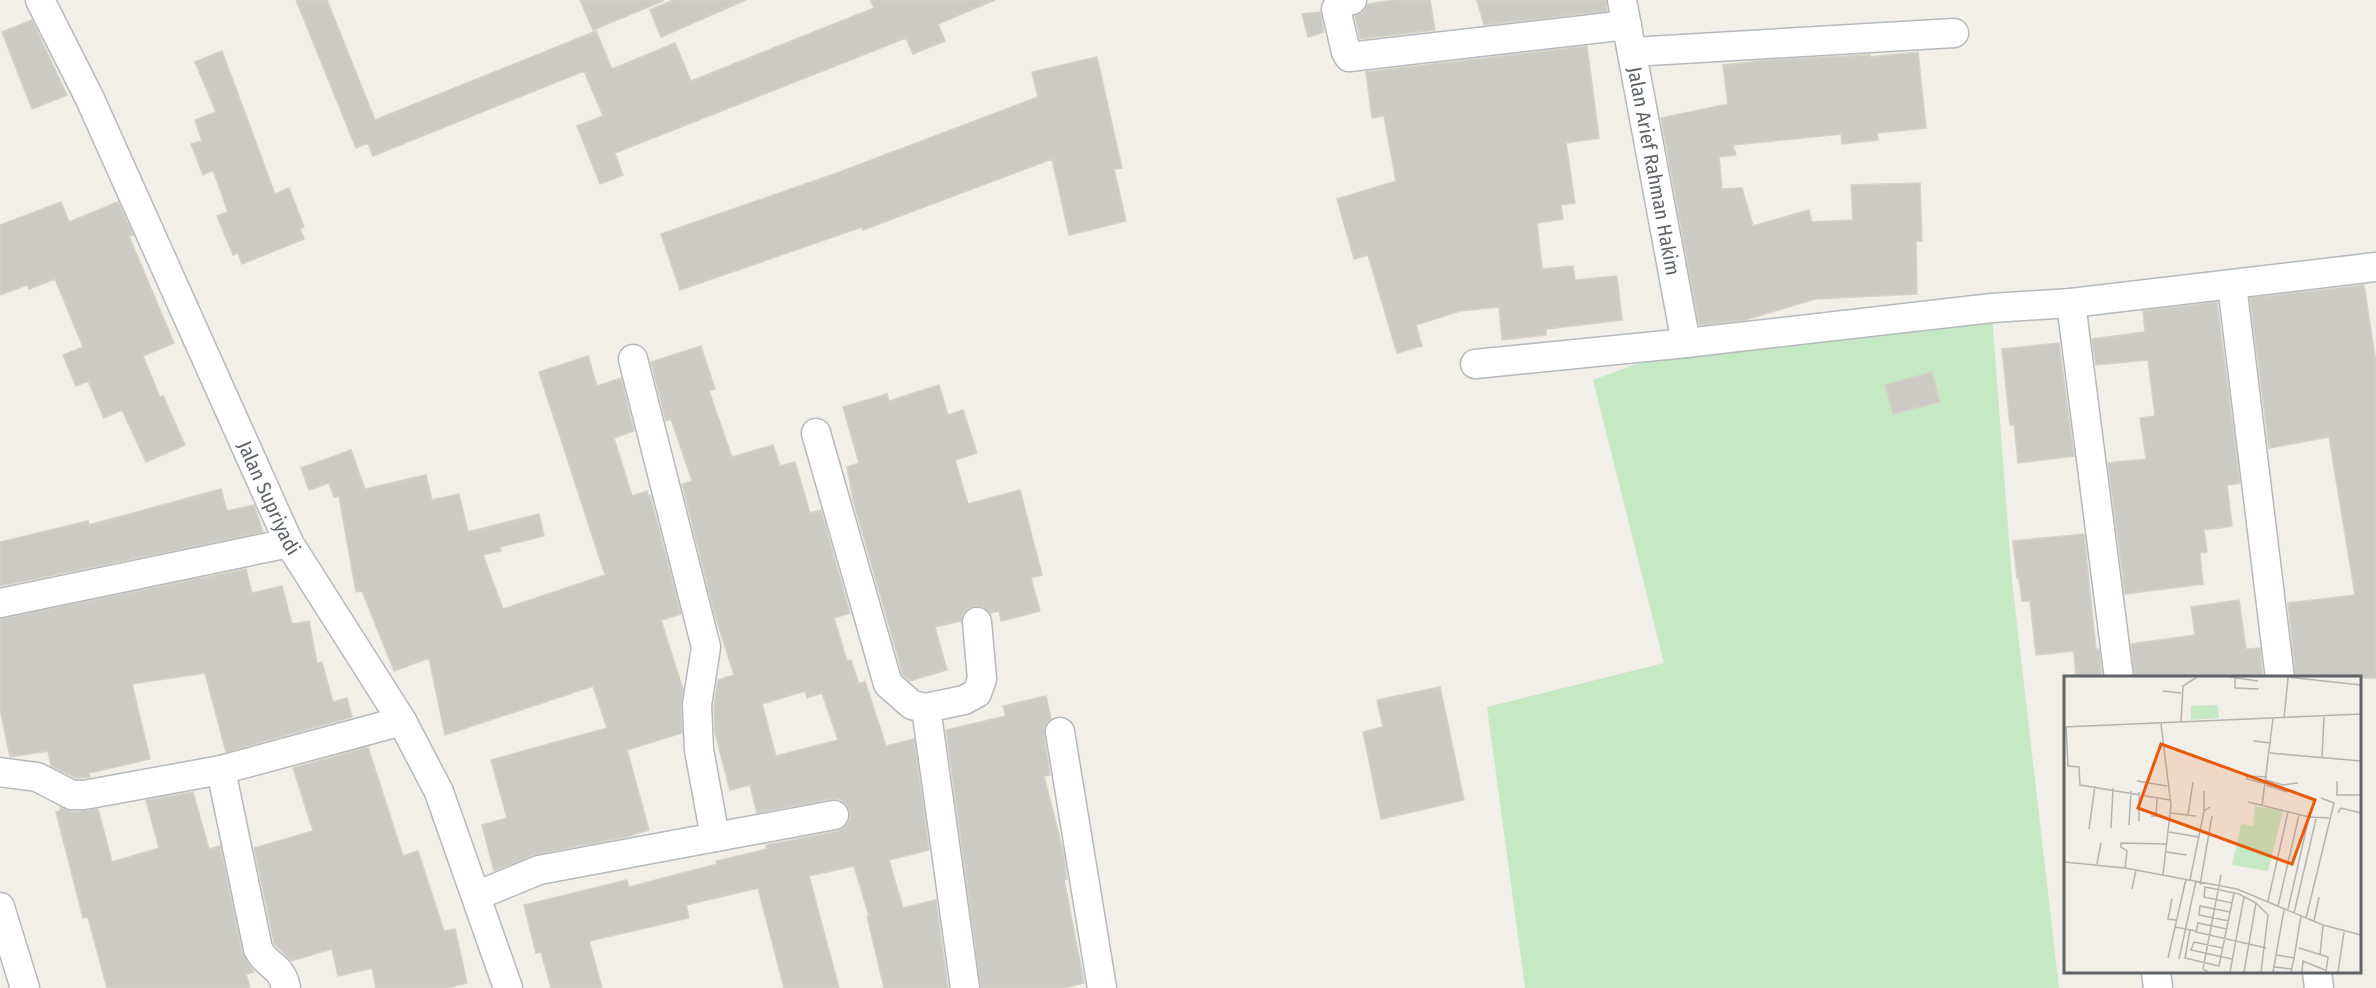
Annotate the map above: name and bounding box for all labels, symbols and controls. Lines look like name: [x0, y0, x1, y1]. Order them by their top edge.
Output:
street label: Jalan Arief Rahman Hakim: [1623, 65, 1685, 277]
street label: Jalan Supriyadi: [233, 437, 305, 559]
inset map: [2064, 676, 2361, 973]

